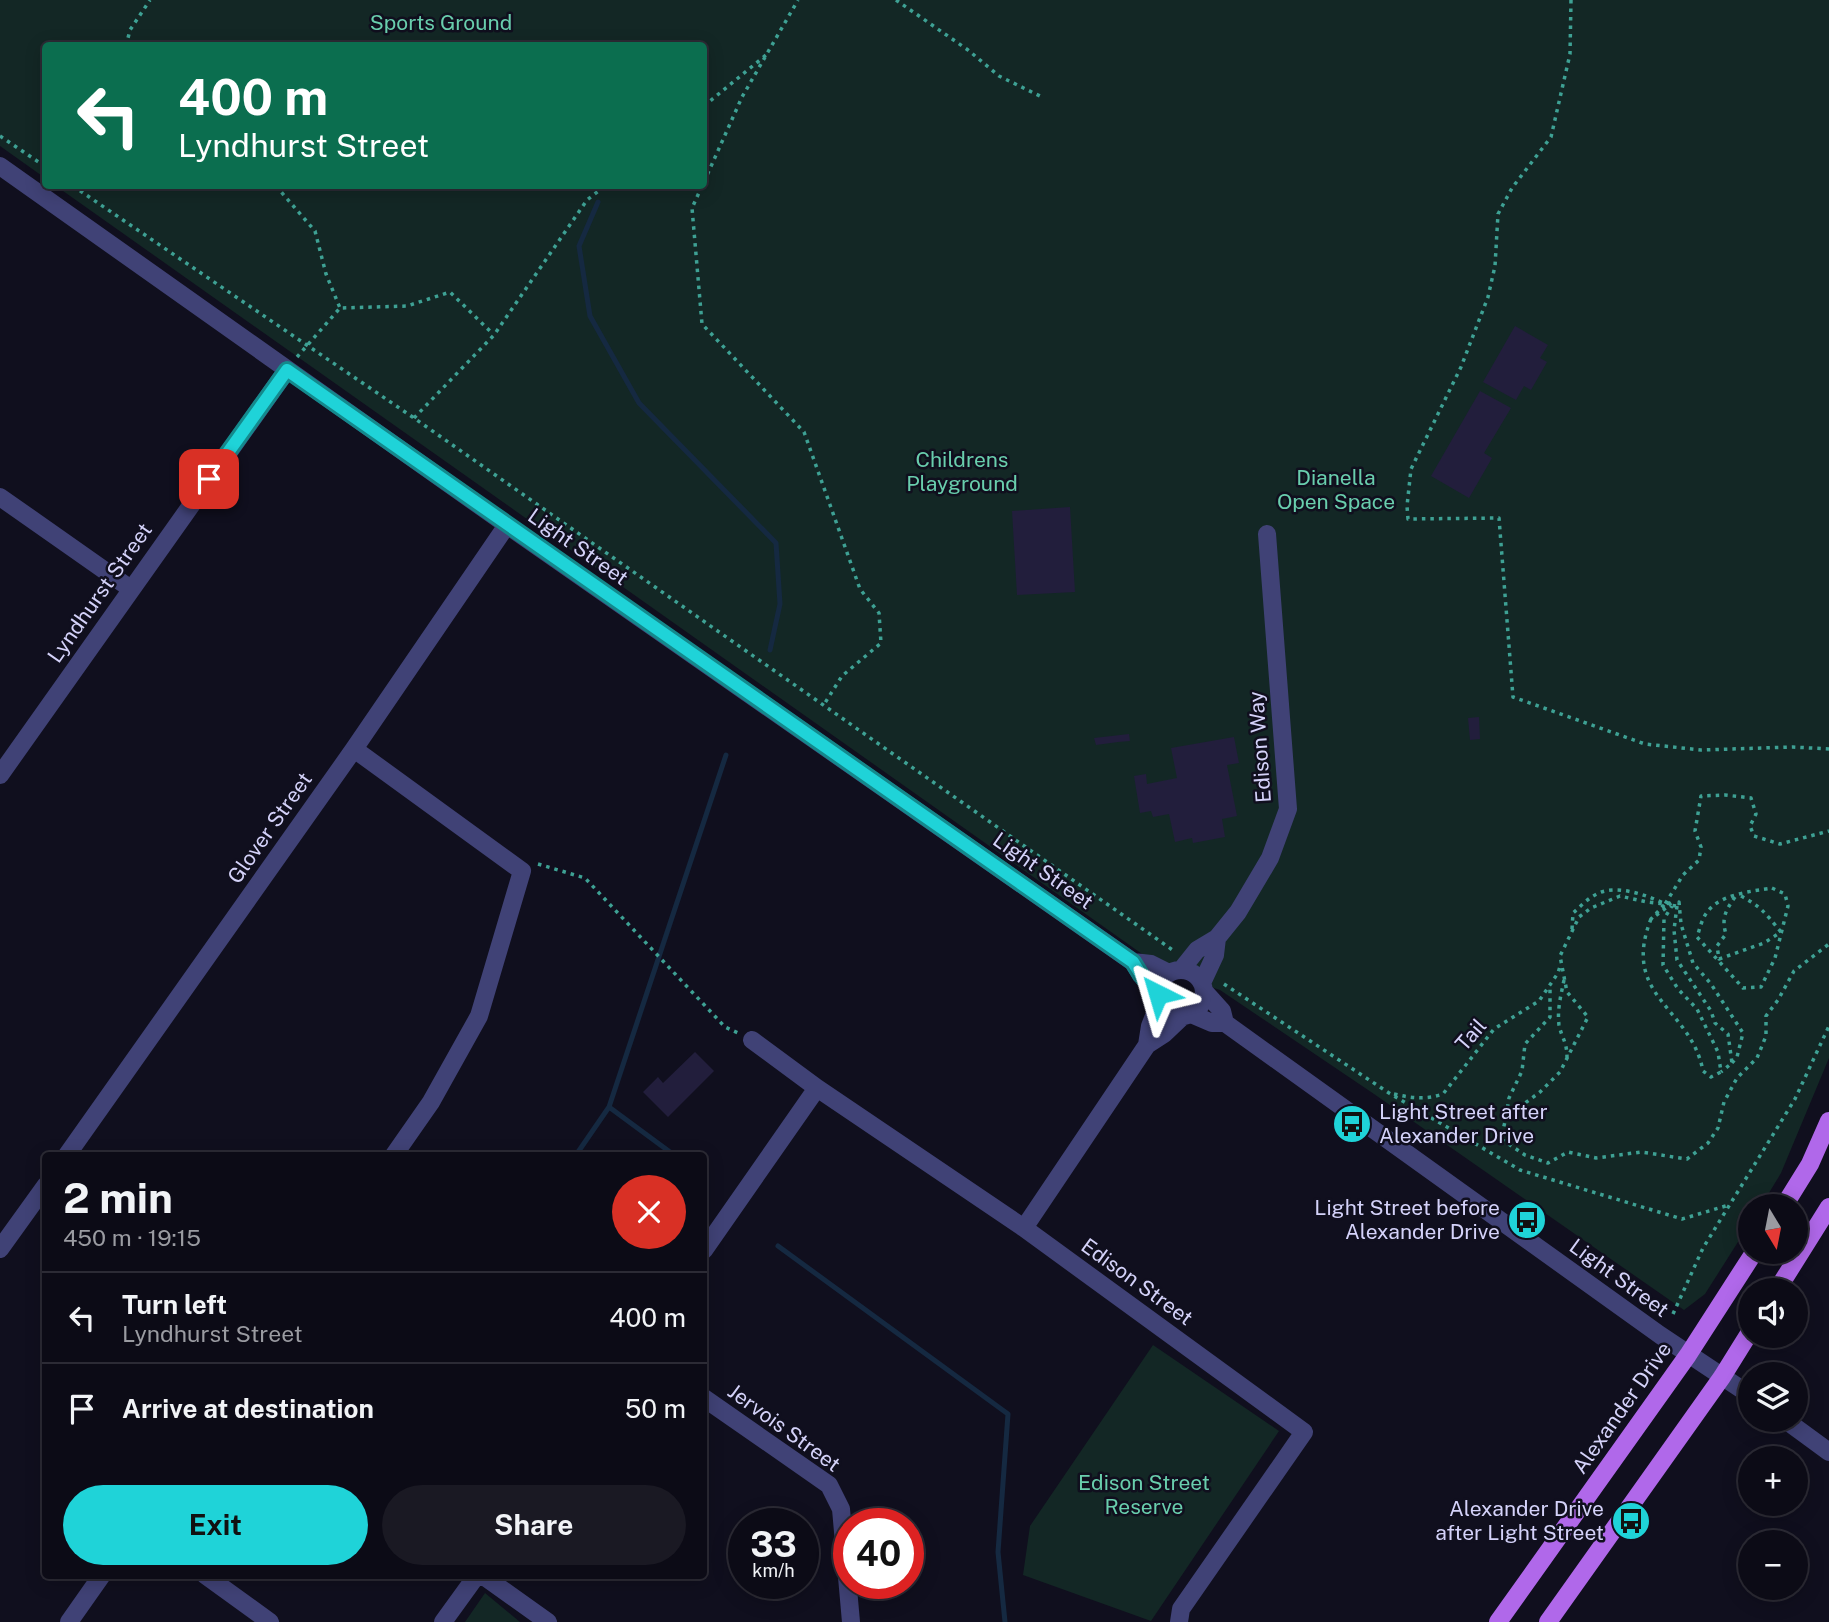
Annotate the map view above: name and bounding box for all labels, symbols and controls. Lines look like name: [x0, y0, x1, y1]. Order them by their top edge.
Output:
park label: Sports Ground: [370, 10, 512, 35]
text: 400 m: [178, 68, 328, 126]
icon: left: [63, 70, 154, 161]
text: Lyndhurst Street: [178, 127, 429, 164]
park label: Childrens Playground: [906, 447, 1018, 496]
pin: [179, 449, 239, 509]
icon: arrive: [190, 460, 228, 498]
park label: Dianella Open Space: [1277, 465, 1395, 514]
street label: Light Street: [523, 503, 633, 590]
street label: Lyndhurst Street: [42, 518, 157, 667]
street label: Edison Way: [1243, 690, 1276, 804]
street label: Glover Street: [222, 767, 317, 888]
street label: Light Street: [988, 827, 1098, 914]
position arrow: [1121, 957, 1195, 1031]
street label: Tail: [1450, 1013, 1491, 1056]
place label: Light Street after Alexander Drive: [1379, 1099, 1548, 1148]
bus stop icon: Light Street after Alexander Drive: [1331, 1103, 1373, 1145]
text: 2 min: [63, 1173, 173, 1222]
button: close: [612, 1175, 686, 1249]
north arrow: [1738, 1194, 1808, 1264]
map controls: [1738, 1194, 1808, 1600]
place label: Light Street before Alexander Drive: [1314, 1195, 1500, 1244]
bus stop icon: Light Street before Alexander Drive: [1506, 1199, 1548, 1241]
text: 450 m · 19:15: [63, 1224, 201, 1251]
street label: Edison Street: [1077, 1233, 1198, 1330]
street label: Light Street: [1565, 1233, 1674, 1322]
button: sound: [1738, 1278, 1808, 1348]
text: Turn left: [122, 1289, 227, 1320]
icon: left: [63, 1299, 101, 1337]
text: 400 m: [609, 1302, 686, 1333]
text: Lyndhurst Street: [122, 1320, 303, 1347]
street label: Alexander Drive: [1567, 1337, 1676, 1478]
button: layers: [1738, 1362, 1808, 1432]
street label: Jervois Street: [723, 1378, 845, 1477]
icon: arrive: [63, 1390, 101, 1428]
text: Arrive at destination: [122, 1393, 374, 1424]
text: 50 m: [625, 1393, 686, 1424]
button: +: [1738, 1446, 1808, 1516]
park label: Edison Street Reserve: [1078, 1470, 1210, 1519]
button: Exit: [63, 1485, 368, 1565]
button: Share: [382, 1485, 686, 1565]
place label: Alexander Drive after Light Street: [1435, 1496, 1604, 1545]
bus stop icon: Alexander Drive after Light Street: [1610, 1500, 1652, 1542]
speed limit sign: 40: [833, 1508, 924, 1599]
text: 33: [750, 1524, 797, 1565]
button: −: [1738, 1530, 1808, 1600]
text: km/h: [752, 1560, 795, 1581]

